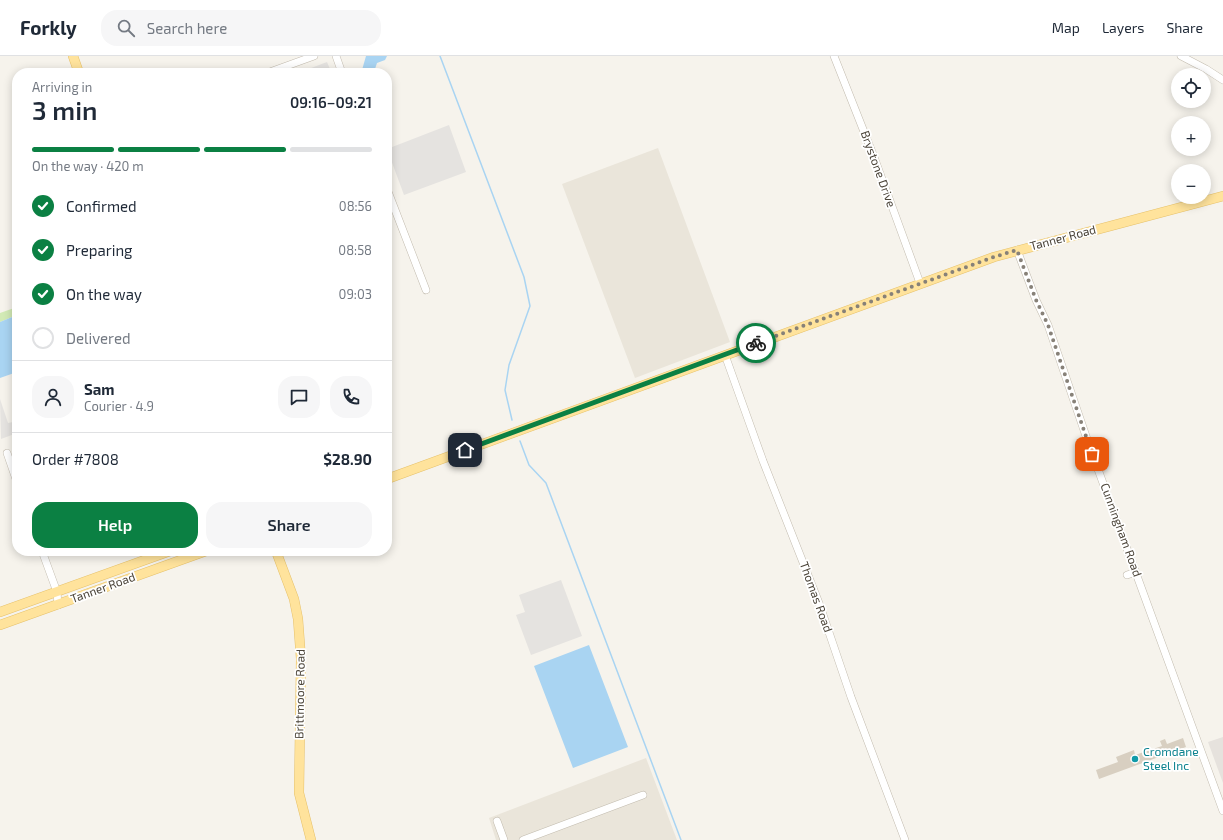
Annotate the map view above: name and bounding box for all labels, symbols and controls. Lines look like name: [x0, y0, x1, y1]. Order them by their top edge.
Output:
search box: [101, 10, 381, 46]
text: Forkly: [20, 16, 77, 39]
icon: search: [115, 17, 137, 39]
text: Search here: [147, 19, 227, 37]
text: Map: [1052, 19, 1080, 36]
text: Layers: [1102, 19, 1144, 36]
text: Share: [1166, 19, 1203, 36]
map controls: [1171, 68, 1211, 204]
button: locate: [1171, 68, 1211, 108]
text: Arriving in: [32, 79, 92, 95]
text: 09:16–09:21: [290, 93, 372, 111]
text: 3 min: [32, 94, 97, 125]
button: +: [1171, 116, 1211, 156]
street label: Brystone Drive: [859, 128, 899, 209]
text: On the way · 420 m: [32, 158, 144, 174]
button: −: [1171, 164, 1211, 204]
icon: check: [32, 195, 54, 217]
text: Confirmed: [66, 197, 137, 215]
text: 08:56: [339, 198, 372, 214]
street label: Tanner Road: [1028, 222, 1097, 253]
icon: check: [32, 239, 54, 261]
text: Preparing: [66, 241, 132, 259]
text: 08:58: [338, 242, 372, 258]
icon: check: [32, 283, 54, 305]
text: On the way: [66, 285, 142, 303]
text: 09:03: [339, 286, 372, 302]
courier: [736, 323, 776, 363]
text: Delivered: [66, 329, 131, 347]
icon: bike: [745, 332, 767, 354]
button: person: [32, 376, 74, 418]
button: chat: [278, 376, 320, 418]
button: phone: [330, 376, 372, 418]
text: Sam: [84, 380, 115, 398]
text: Courier · 4.9: [84, 398, 154, 414]
pin: [448, 433, 482, 467]
pin: [1075, 437, 1109, 471]
icon: home: [454, 439, 476, 461]
icon: bag: [1081, 443, 1103, 465]
text: Order #7808: [32, 450, 119, 468]
text: $28.90: [323, 450, 372, 468]
street label: Cunningham Road: [1098, 481, 1145, 578]
button: Help: [32, 502, 198, 548]
button: Share: [206, 502, 372, 548]
street label: Thomas Road: [798, 559, 836, 634]
street label: Tanner Road: [68, 569, 137, 605]
street label: Brittmoore Road: [291, 649, 307, 739]
place label: Cromdane Steel Inc: [1143, 744, 1199, 772]
marker: Cromdane Steel Inc: [1130, 754, 1140, 764]

